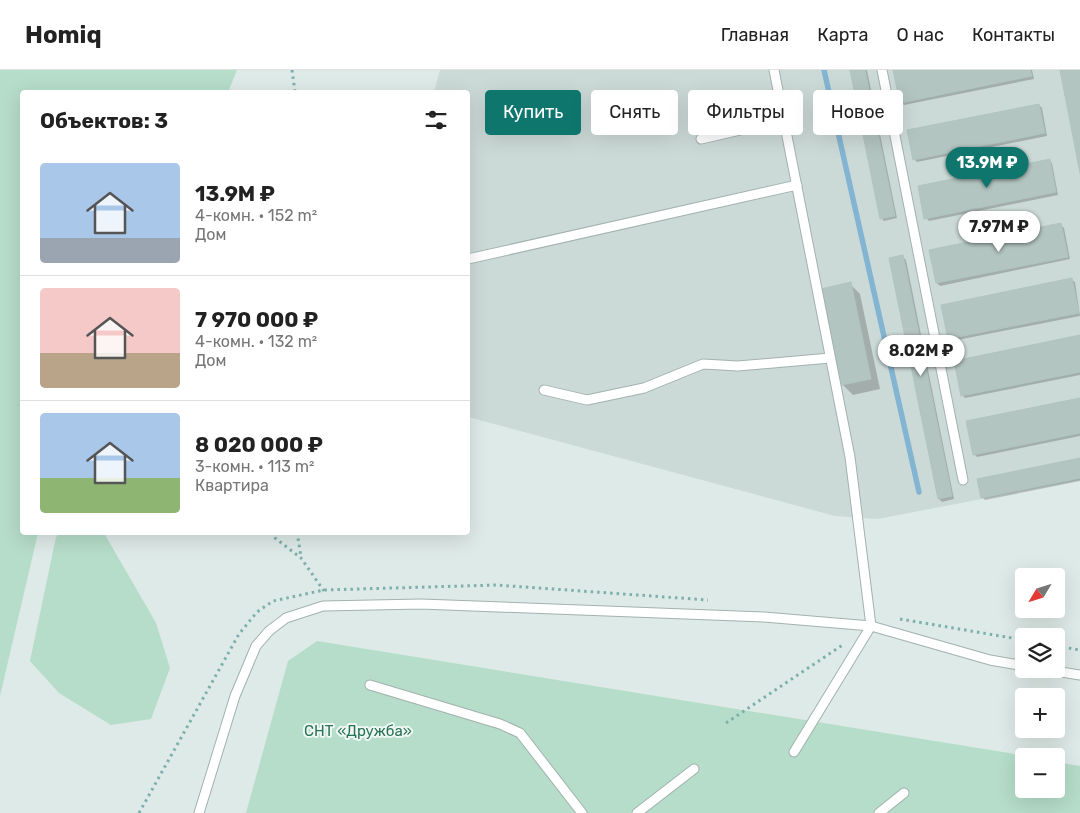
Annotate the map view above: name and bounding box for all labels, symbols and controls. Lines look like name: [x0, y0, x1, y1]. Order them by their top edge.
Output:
text: Homiq: [25, 21, 102, 49]
text: Главная: [721, 24, 789, 46]
text: Карта: [817, 24, 869, 46]
text: О нас: [897, 24, 944, 46]
text: Контакты: [972, 24, 1055, 46]
chip: Купить: [485, 90, 581, 135]
chip: Снять: [591, 90, 678, 135]
chip: Фильтры: [688, 90, 803, 135]
chip: Новое: [813, 90, 903, 135]
icon: filters: [422, 106, 450, 134]
text: Объектов: 3: [40, 108, 168, 133]
pin: 13.9M ₽: [941, 146, 1033, 189]
text: 13.9M ₽: [957, 153, 1017, 172]
text: 13.9M ₽: [195, 181, 275, 206]
icon: home: [80, 183, 140, 243]
text: 4-комн. · 152 m²: [195, 206, 317, 225]
pin: 7.97M ₽: [953, 210, 1045, 253]
text: 7.97M ₽: [969, 217, 1029, 236]
text: Дом: [195, 225, 226, 244]
text: 7 970 000 ₽: [195, 307, 318, 332]
icon: home: [80, 308, 140, 368]
text: 4-комн. · 132 m²: [195, 332, 317, 351]
pin: 8.02M ₽: [875, 334, 967, 377]
text: 8.02M ₽: [889, 341, 953, 360]
text: Дом: [195, 351, 226, 370]
text: 8 020 000 ₽: [195, 432, 323, 457]
icon: home: [80, 433, 140, 493]
text: 3-комн. · 113 m²: [195, 457, 314, 476]
text: Квартира: [195, 476, 269, 495]
north arrow: [1015, 568, 1065, 618]
map controls: [1015, 568, 1065, 798]
button: layers: [1015, 628, 1065, 678]
button: +: [1015, 688, 1065, 738]
park label: СНТ «Дружба»: [304, 722, 412, 740]
button: −: [1015, 748, 1065, 798]

